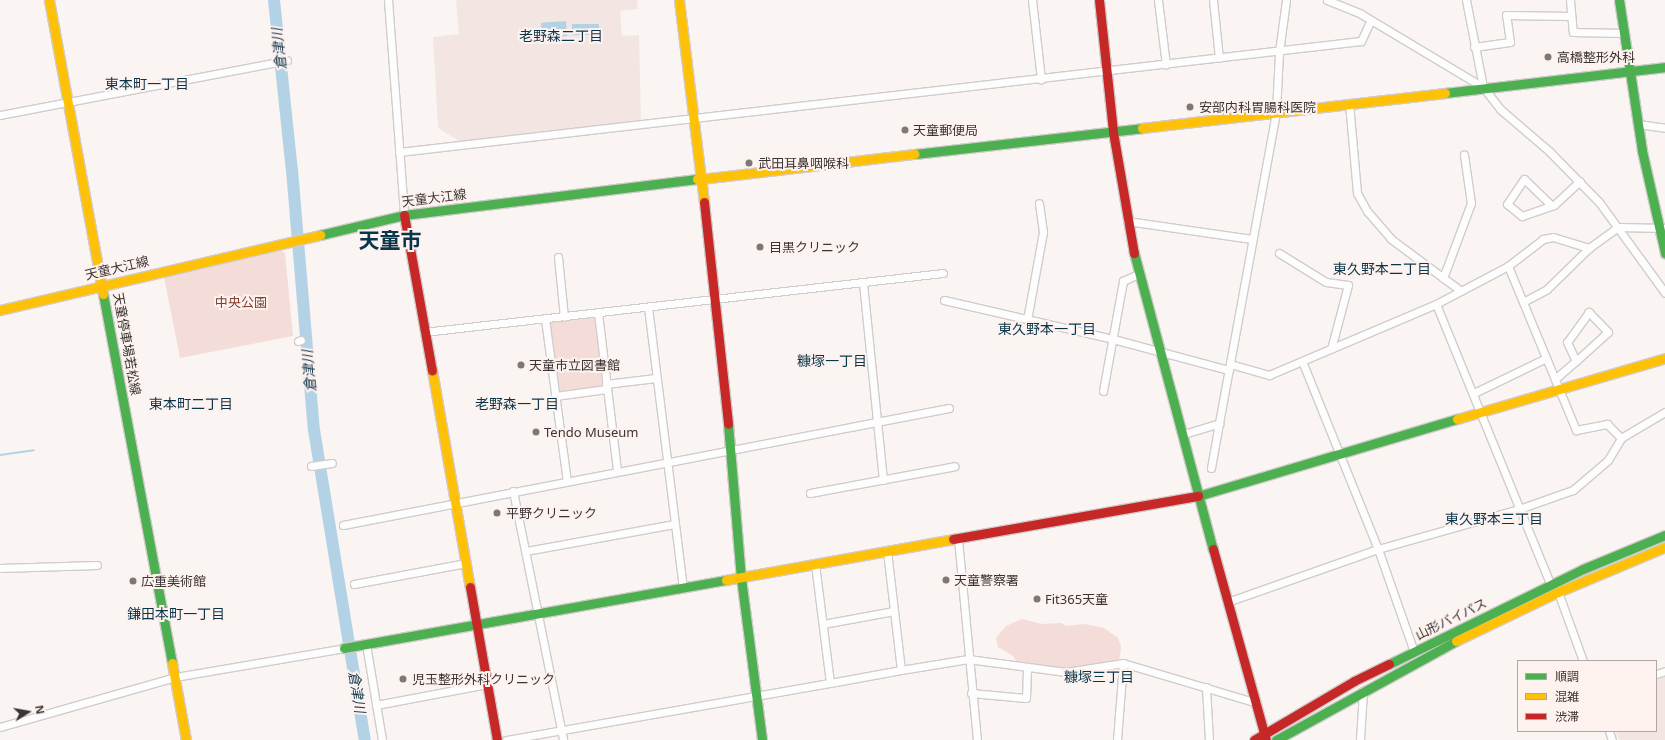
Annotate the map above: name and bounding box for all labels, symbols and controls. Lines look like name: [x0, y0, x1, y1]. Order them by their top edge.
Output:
water label: 倉津川: [268, 27, 290, 71]
district label: 老野森二丁目: [519, 28, 603, 44]
place label: 高橋整形外科: [1557, 49, 1635, 65]
marker: 高橋整形外科: [1542, 51, 1554, 63]
district label: 東本町一丁目: [105, 76, 189, 92]
place label: 安部内科胃腸科医院: [1199, 99, 1316, 115]
marker: 安部内科胃腸科医院: [1184, 101, 1196, 113]
place label: 天童郵便局: [913, 122, 978, 138]
marker: 天童郵便局: [900, 125, 910, 135]
place label: 武田耳鼻咽喉科: [758, 155, 849, 171]
marker: 武田耳鼻咽喉科: [743, 157, 755, 169]
street label: 天童大江線: [401, 186, 467, 210]
district label: 天童市: [359, 227, 421, 253]
place label: 目黒クリニック: [769, 239, 860, 255]
marker: 目黒クリニック: [754, 241, 766, 253]
street label: 天童大江線: [84, 253, 150, 283]
district label: 東久野本二丁目: [1333, 261, 1431, 277]
street label: 天童停車場若松線: [110, 291, 144, 397]
park label: 中央公園: [215, 294, 267, 310]
district label: 東久野本一丁目: [998, 321, 1096, 337]
water label: 倉津川: [299, 349, 319, 393]
district label: 糠塚一丁目: [797, 353, 867, 369]
place label: 天童市立図書館: [529, 357, 620, 373]
marker: 天童市立図書館: [516, 360, 526, 370]
district label: 東本町二丁目: [149, 396, 233, 412]
district label: 老野森一丁目: [475, 396, 559, 412]
place label: Tendo Museum: [544, 424, 638, 440]
marker: Tendo Museum: [531, 427, 541, 437]
place label: 平野クリニック: [506, 505, 597, 521]
marker: 平野クリニック: [491, 507, 503, 519]
district label: 東久野本三丁目: [1445, 511, 1543, 527]
place label: 天童警察署: [954, 572, 1019, 588]
place label: 広重美術館: [141, 573, 206, 589]
marker: 天童警察署: [941, 575, 951, 585]
marker: 広重美術館: [128, 576, 138, 586]
place label: Fit365天童: [1045, 591, 1108, 607]
marker: Fit365天童: [1032, 594, 1042, 604]
street label: 山形バイパス: [1413, 595, 1489, 643]
district label: 鎌田本町一丁目: [127, 606, 225, 622]
legend: [1517, 660, 1657, 732]
text: 順調: [1555, 668, 1579, 685]
district label: 糠塚三丁目: [1064, 669, 1134, 685]
water label: 倉津川: [345, 670, 369, 714]
place label: 児玉整形外科クリニック: [412, 671, 555, 687]
marker: 児玉整形外科クリニック: [397, 673, 409, 685]
text: 混雑: [1555, 688, 1579, 705]
north arrow: [8, 692, 48, 732]
text: N: [32, 704, 48, 715]
text: 渋滞: [1555, 708, 1579, 725]

